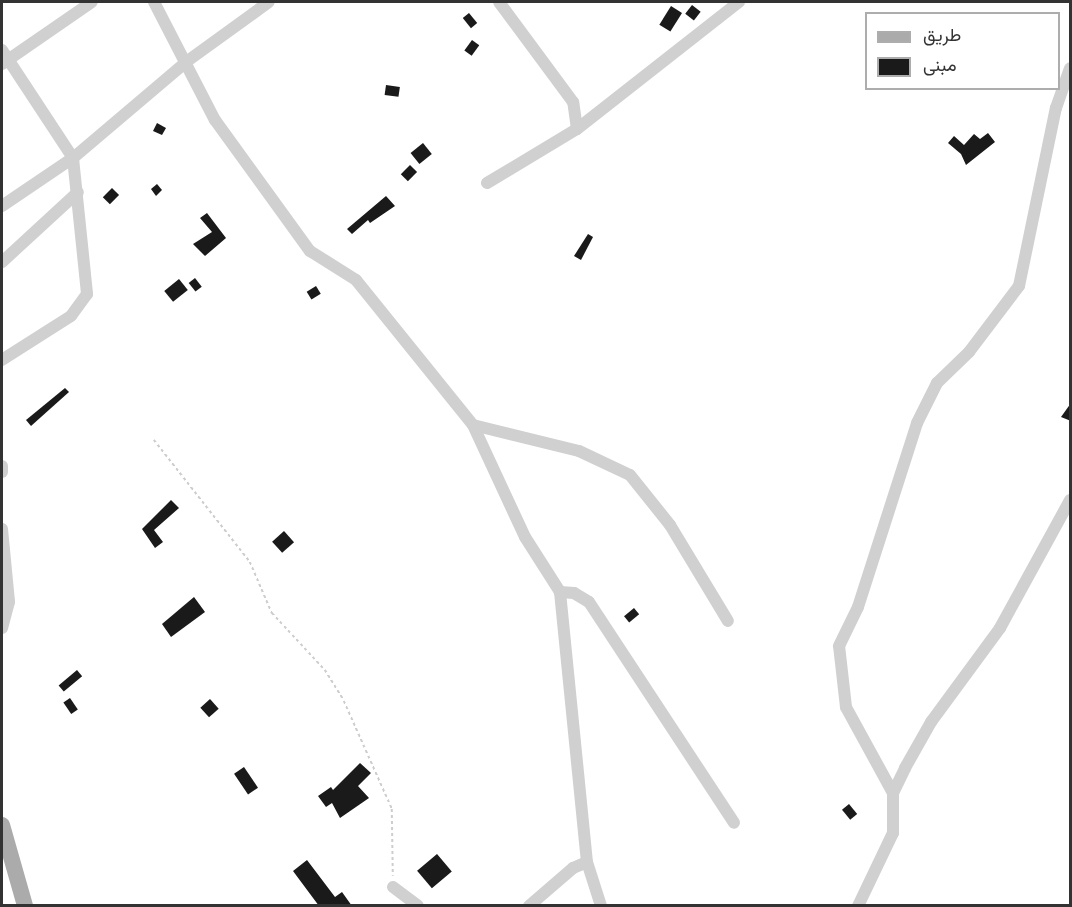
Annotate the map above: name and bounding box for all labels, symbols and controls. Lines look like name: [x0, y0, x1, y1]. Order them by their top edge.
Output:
legend: [865, 12, 1060, 90]
text: طريق: [923, 24, 961, 45]
text: مبنى: [923, 54, 957, 75]

